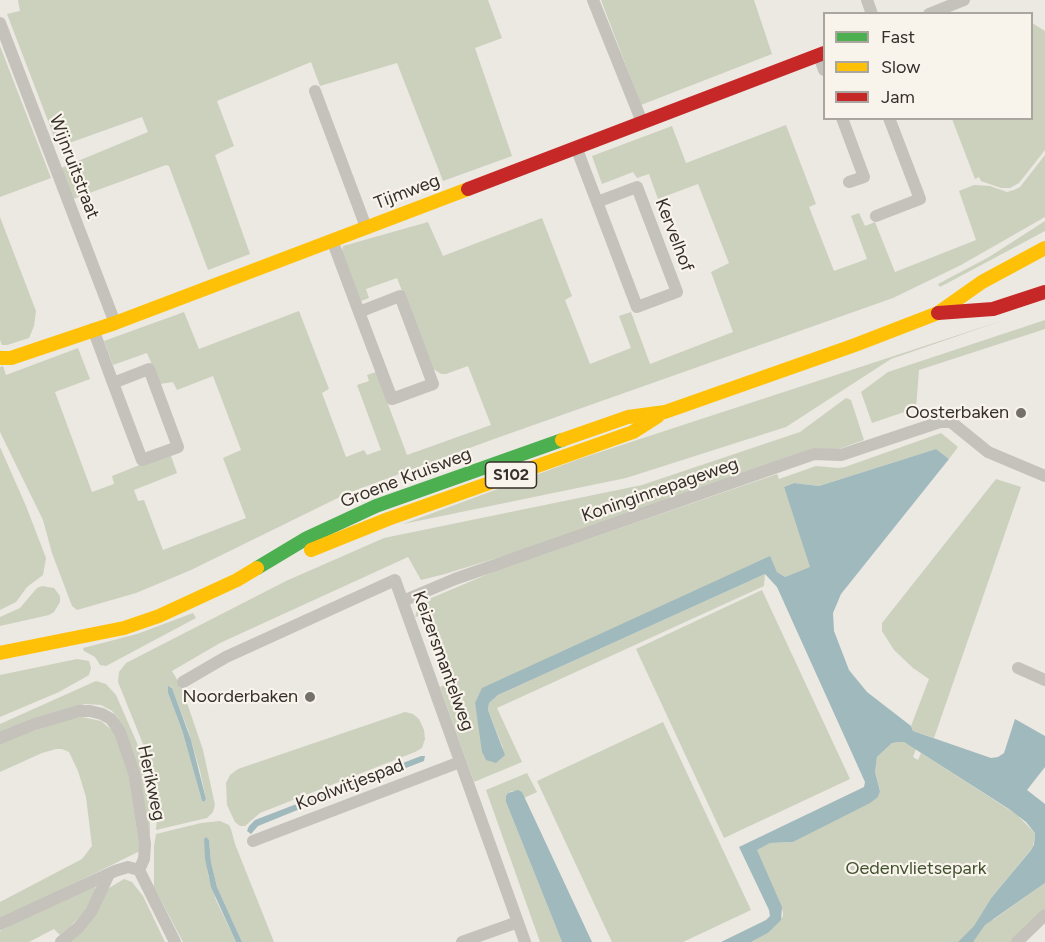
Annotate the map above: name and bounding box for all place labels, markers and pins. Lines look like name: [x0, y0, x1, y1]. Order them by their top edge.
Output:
place label: Oosterbaken: [905, 402, 1009, 424]
marker: Oosterbaken: [1014, 406, 1028, 420]
place label: Noorderbaken: [183, 686, 298, 708]
marker: Noorderbaken: [303, 690, 317, 704]

